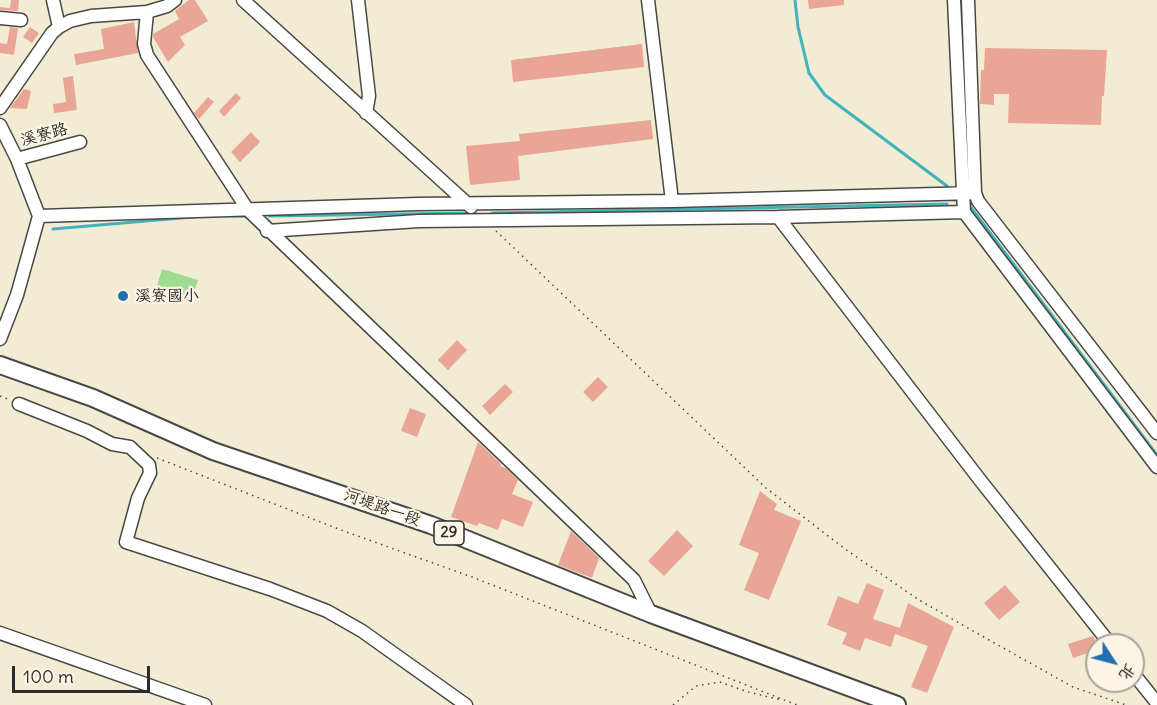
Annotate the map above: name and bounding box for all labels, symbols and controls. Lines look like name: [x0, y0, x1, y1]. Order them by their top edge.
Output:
street label: 溪寮路: [18, 120, 70, 150]
place label: 溪寮國小: [135, 286, 199, 306]
marker: 溪寮國小: [116, 289, 130, 303]
street label: 河堤路一段: [341, 486, 423, 530]
road number: 29: [434, 521, 464, 545]
north arrow: [1085, 633, 1145, 693]
scale bar: [15, 654, 153, 692]
text: 北: [1115, 660, 1141, 685]
text: 100 m: [23, 665, 74, 688]

